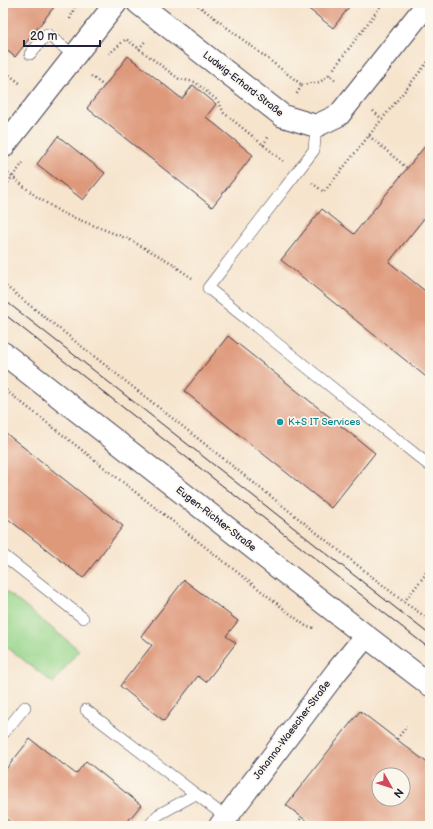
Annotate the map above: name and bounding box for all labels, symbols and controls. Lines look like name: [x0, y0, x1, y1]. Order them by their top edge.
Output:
scale bar: [24, 22, 100, 48]
text: 20 m: [30, 29, 57, 44]
street label: Ludwig-Erhard-Straße: [200, 49, 286, 119]
place label: K+S IT Services: [288, 416, 360, 428]
marker: K+S IT Services: [275, 417, 285, 427]
street label: Eugen-Richter-Straße: [173, 484, 259, 554]
street label: Johanna-Waescher-Straße: [251, 678, 333, 782]
north arrow: [371, 767, 411, 807]
text: N: [391, 786, 406, 800]

